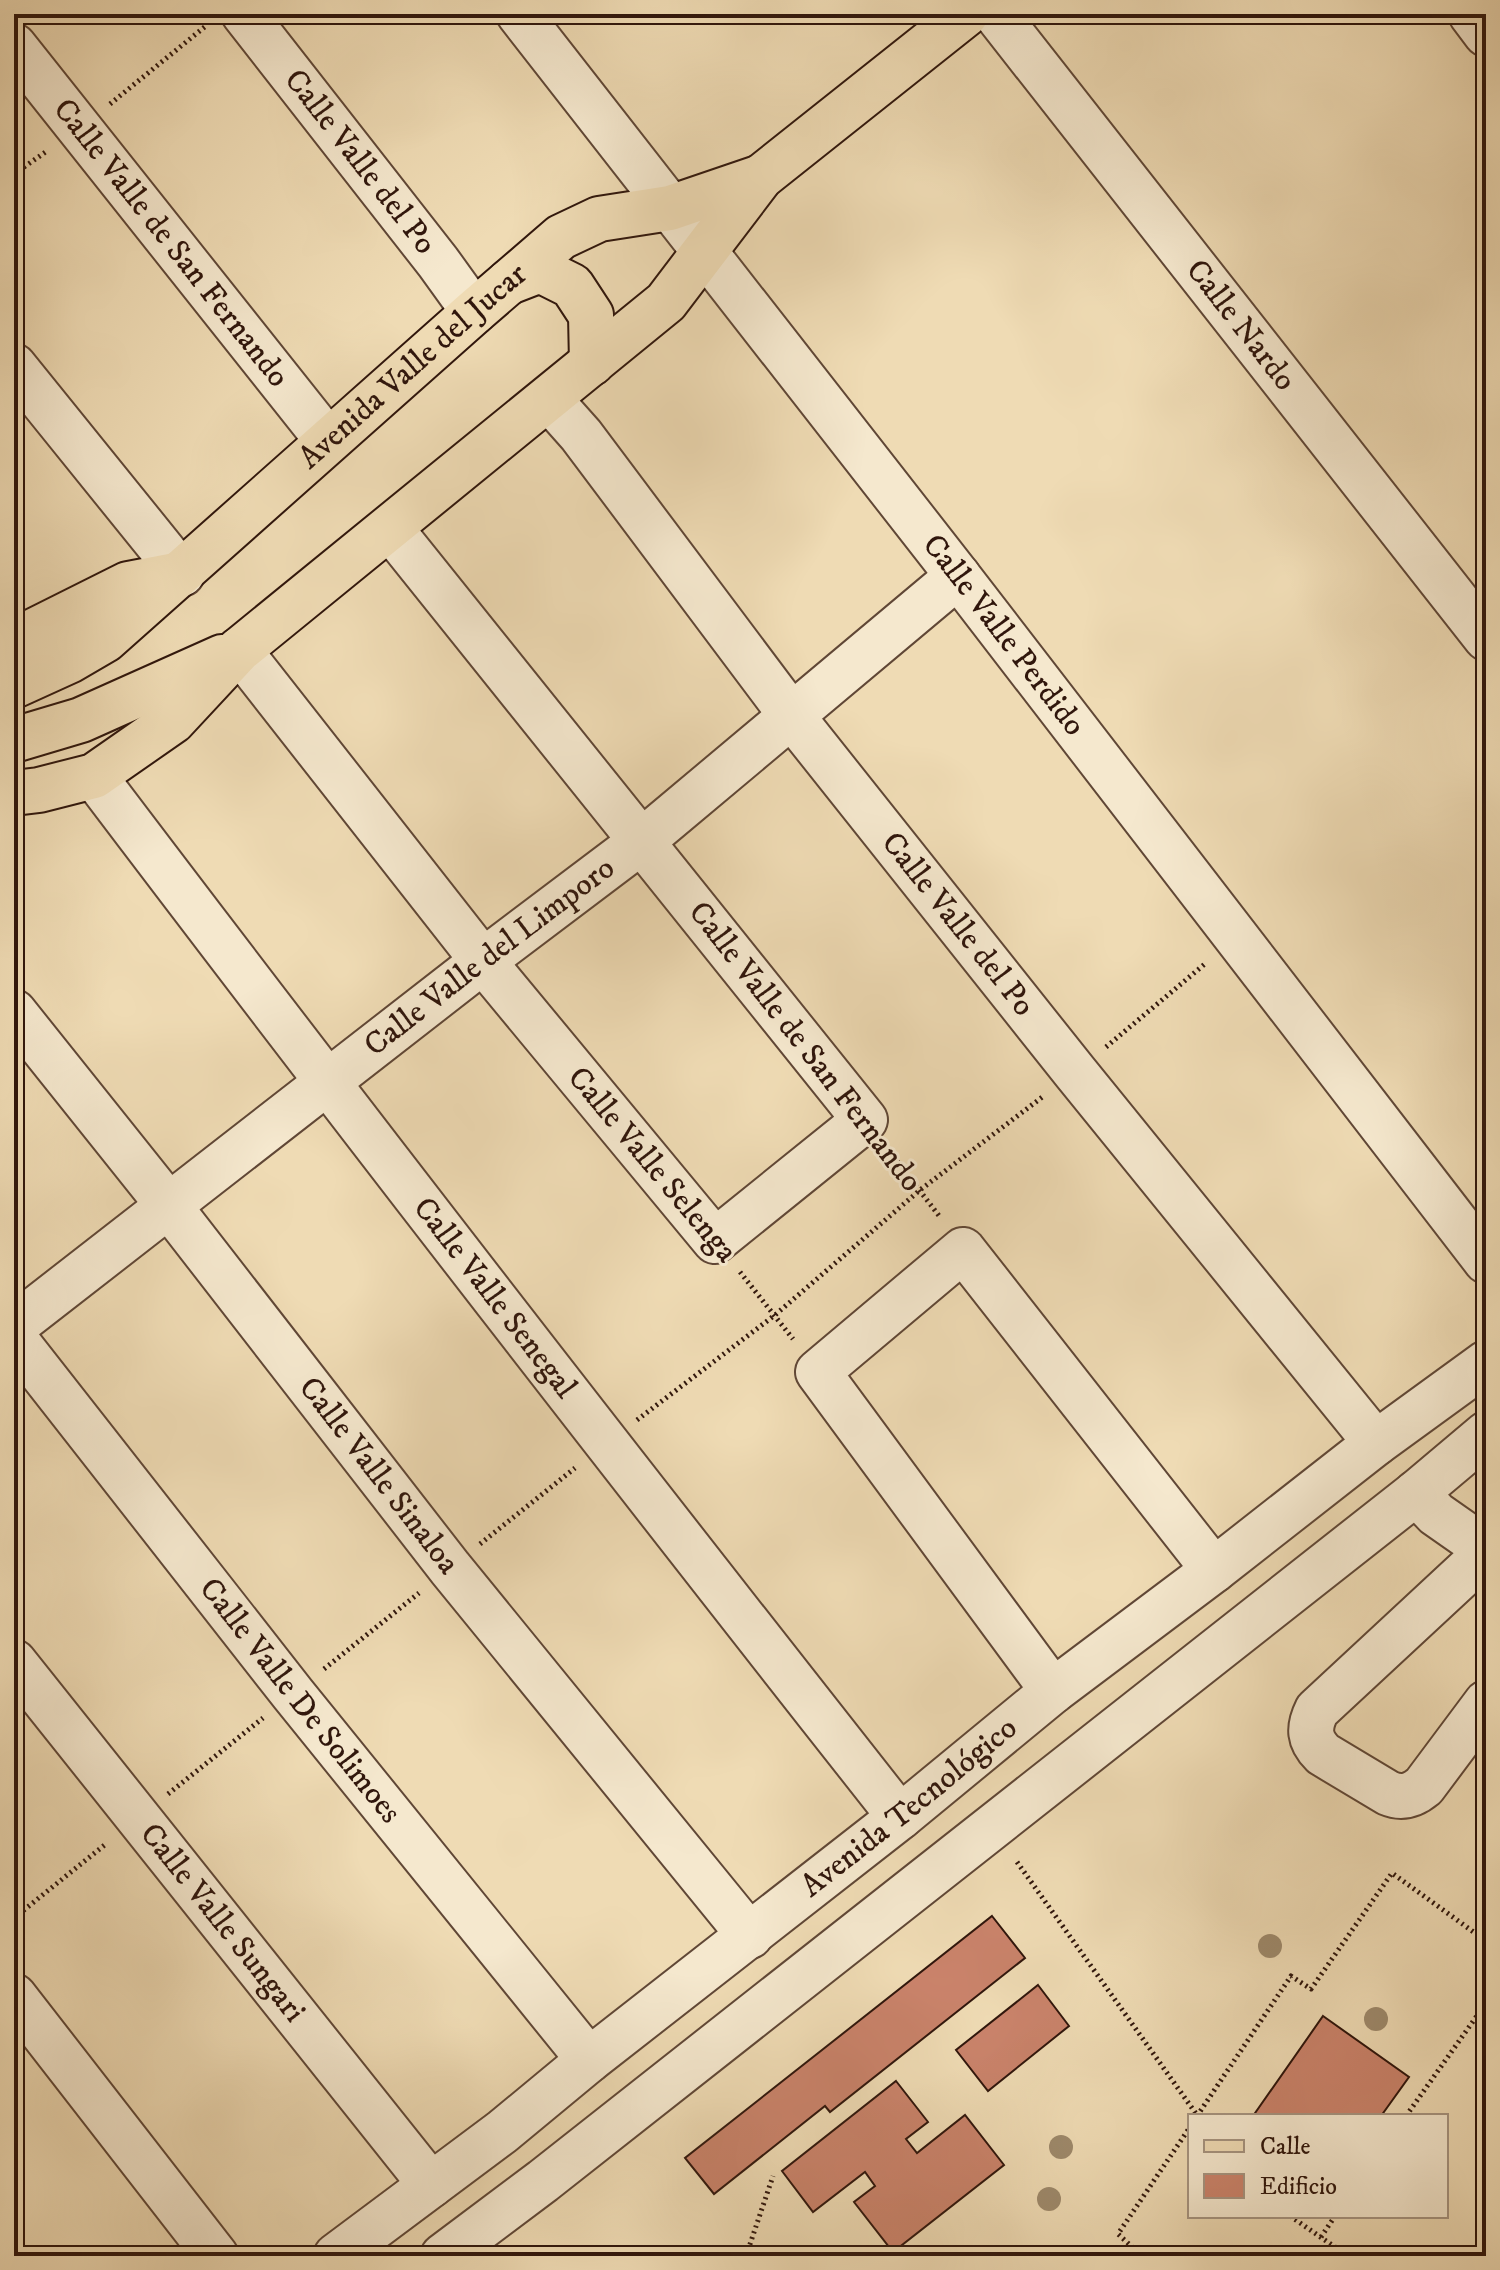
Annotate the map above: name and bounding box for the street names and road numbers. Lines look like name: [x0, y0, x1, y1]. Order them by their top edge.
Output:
street label: Calle Valle del Po: [275, 61, 445, 263]
street label: Calle Valle de San Fernando: [44, 91, 298, 396]
street label: Calle Nardo: [1176, 252, 1305, 399]
street label: Avenida Valle del Jucar: [290, 255, 536, 478]
street label: Calle Valle Perdido: [913, 526, 1094, 744]
street label: Calle Valle del Po: [872, 824, 1043, 1025]
street label: Calle Valle del Limporo: [356, 848, 623, 1066]
street label: Calle Valle de San Fernando: [679, 894, 931, 1200]
street label: Calle Valle Selenga: [558, 1059, 746, 1272]
street label: Calle Valle Senegal: [404, 1190, 585, 1407]
street label: Calle Valle Sinaloa: [289, 1369, 468, 1583]
street label: Calle Valle De Solimoes: [190, 1570, 410, 1832]
street label: Avenida Tecnológico: [793, 1708, 1026, 1907]
street label: Calle Valle Sungari: [131, 1815, 314, 2031]

